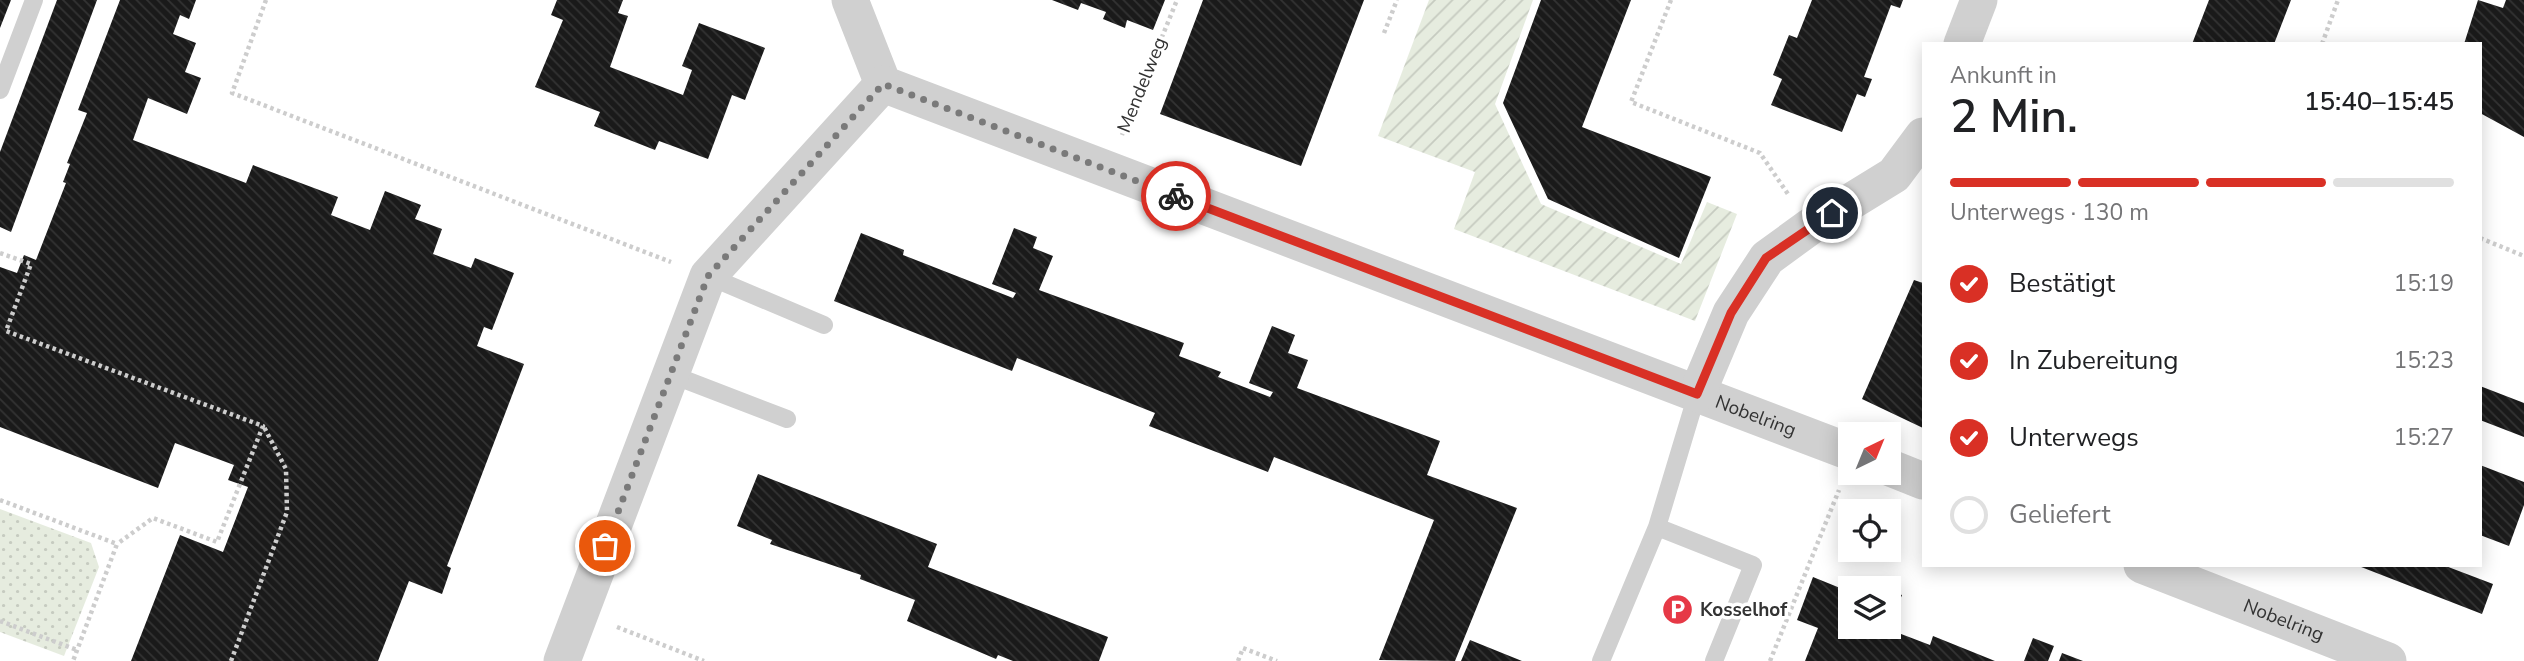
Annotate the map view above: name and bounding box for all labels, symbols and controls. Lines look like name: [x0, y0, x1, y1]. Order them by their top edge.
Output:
street label: Mendelweg: [1111, 33, 1173, 137]
text: Ankunft in: [1950, 60, 2057, 91]
text: 15:40–15:45: [2304, 84, 2454, 119]
text: 2 Min.: [1950, 85, 2078, 148]
courier: [1141, 161, 1211, 231]
icon: bike: [1157, 177, 1195, 215]
pin: [1802, 183, 1862, 243]
icon: home: [1813, 194, 1851, 232]
text: Unterwegs · 130 m: [1950, 197, 2149, 228]
icon: check: [1950, 265, 1988, 303]
text: Bestätigt: [2009, 266, 2115, 301]
text: 15:19: [2394, 268, 2454, 299]
icon: check: [1950, 342, 1988, 380]
text: In Zubereitung: [2009, 343, 2178, 378]
text: 15:23: [2394, 345, 2454, 376]
street label: Nobelring: [1712, 389, 1800, 443]
icon: check: [1950, 419, 1988, 457]
text: Unterwegs: [2009, 420, 2139, 455]
north arrow: [1838, 422, 1900, 485]
map controls: [1838, 422, 1901, 639]
text: 15:27: [2394, 422, 2454, 453]
text: Geliefert: [2009, 497, 2110, 532]
button: locate: [1838, 499, 1901, 562]
pin: [575, 516, 635, 576]
icon: bag: [586, 527, 624, 565]
button: layers: [1838, 576, 1901, 639]
parking icon: Kosselhof: [1660, 593, 1694, 627]
street label: Nobelring: [2239, 593, 2328, 648]
place label: Kosselhof: [1700, 597, 1788, 623]

